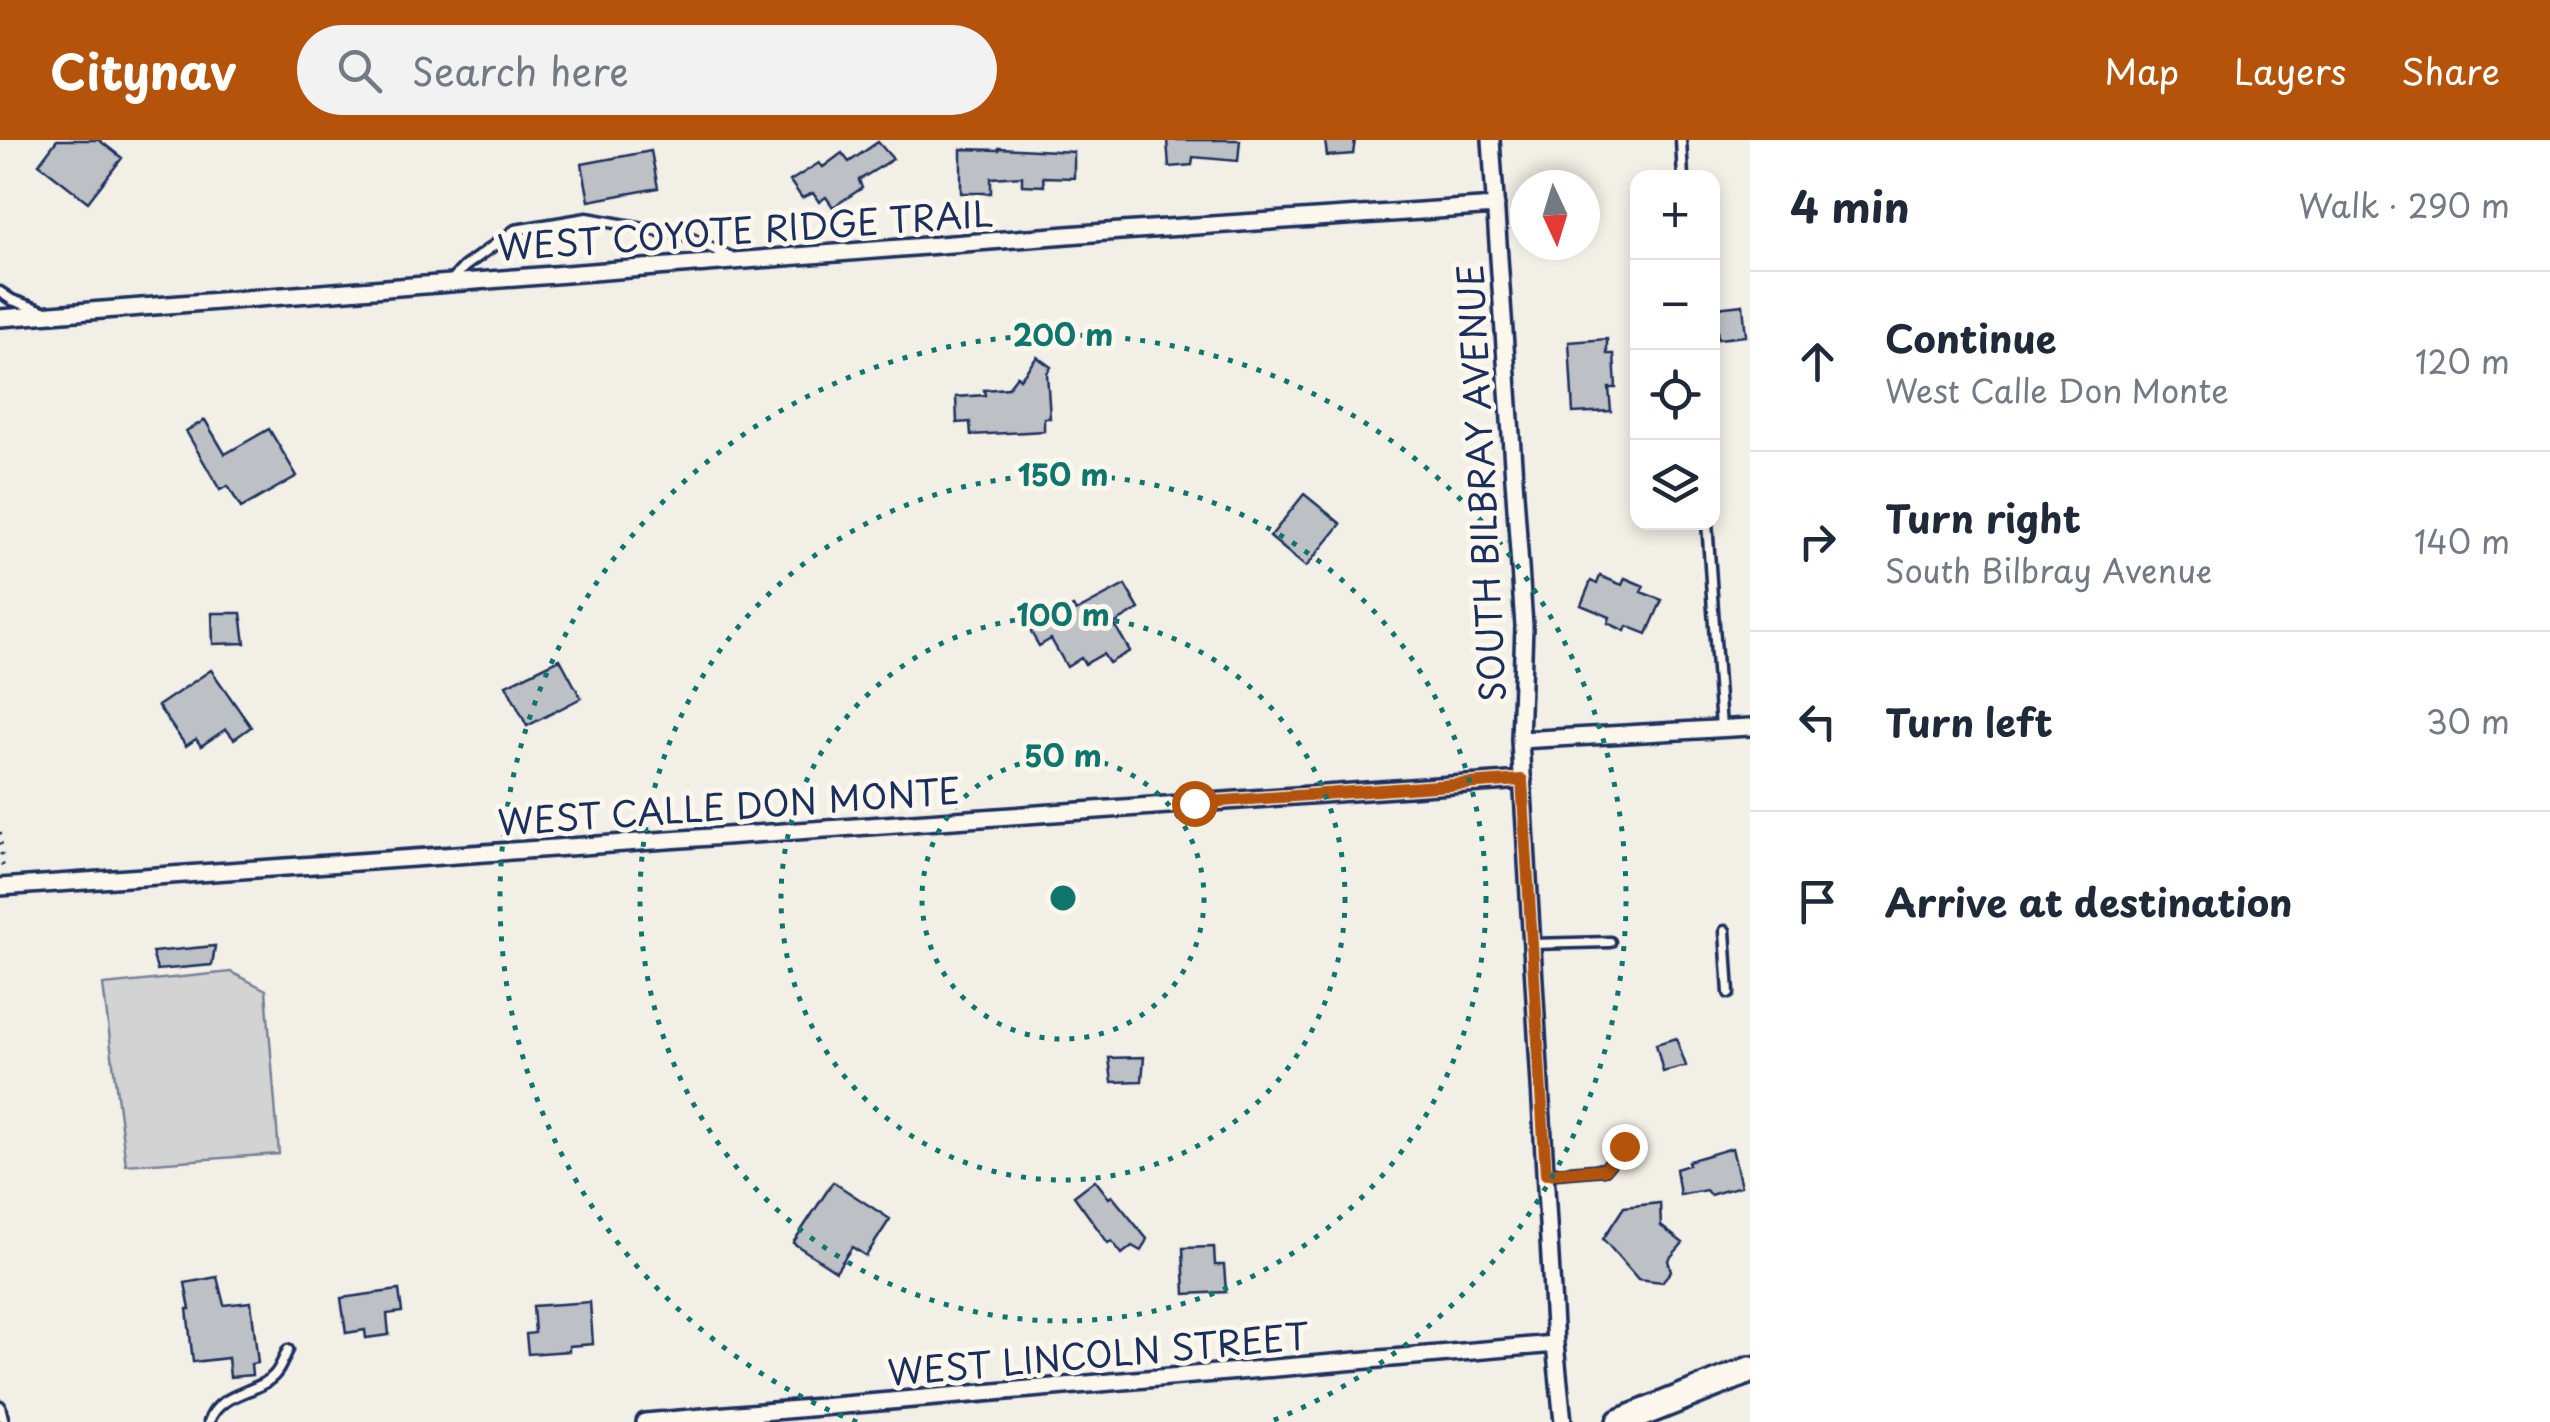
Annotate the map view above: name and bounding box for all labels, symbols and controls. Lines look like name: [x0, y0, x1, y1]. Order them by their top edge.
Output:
search box: [297, 25, 997, 115]
text: Citynav: [50, 34, 237, 106]
text: Search here: [412, 42, 629, 99]
icon: search: [332, 43, 387, 98]
text: Map: [2104, 44, 2179, 97]
text: Layers: [2234, 44, 2346, 97]
text: Share: [2401, 44, 2500, 97]
north arrow: [1510, 170, 1600, 260]
map controls: [1630, 170, 1720, 530]
button: +: [1630, 170, 1720, 260]
text: 4 min: [1790, 174, 1910, 237]
text: Walk · 290 m: [2298, 181, 2510, 229]
street label: WEST COYOTE RIDGE TRAIL: [495, 185, 995, 273]
button: −: [1630, 260, 1720, 350]
street label: SOUTH BILBRAY AVENUE: [1442, 263, 1518, 703]
text: Continue: [1885, 309, 2056, 366]
text: 200 m: [1013, 311, 1113, 356]
icon: ahead: [1790, 334, 1845, 389]
text: 120 m: [2415, 337, 2510, 385]
button: locate: [1630, 350, 1720, 440]
text: West Calle Don Monte: [1885, 366, 2229, 414]
button: layers: [1630, 440, 1720, 530]
text: 150 m: [1018, 451, 1108, 496]
text: Turn right: [1885, 489, 2081, 546]
icon: right: [1790, 514, 1845, 569]
text: 140 m: [2414, 517, 2510, 565]
text: South Bilbray Avenue: [1885, 546, 2212, 594]
text: 100 m: [1016, 591, 1110, 636]
text: Turn left: [1885, 693, 2053, 750]
icon: left: [1790, 694, 1845, 749]
text: 30 m: [2426, 697, 2510, 745]
text: 50 m: [1024, 732, 1102, 777]
street label: WEST CALLE DON MONTE: [496, 762, 962, 848]
route start: [1172, 781, 1218, 827]
text: Arrive at destination: [1885, 873, 2293, 930]
icon: arrive: [1790, 874, 1845, 929]
centre of rings: [1045, 880, 1081, 916]
route end: [1602, 1124, 1648, 1170]
street label: WEST LINCOLN STREET: [885, 1308, 1311, 1398]

